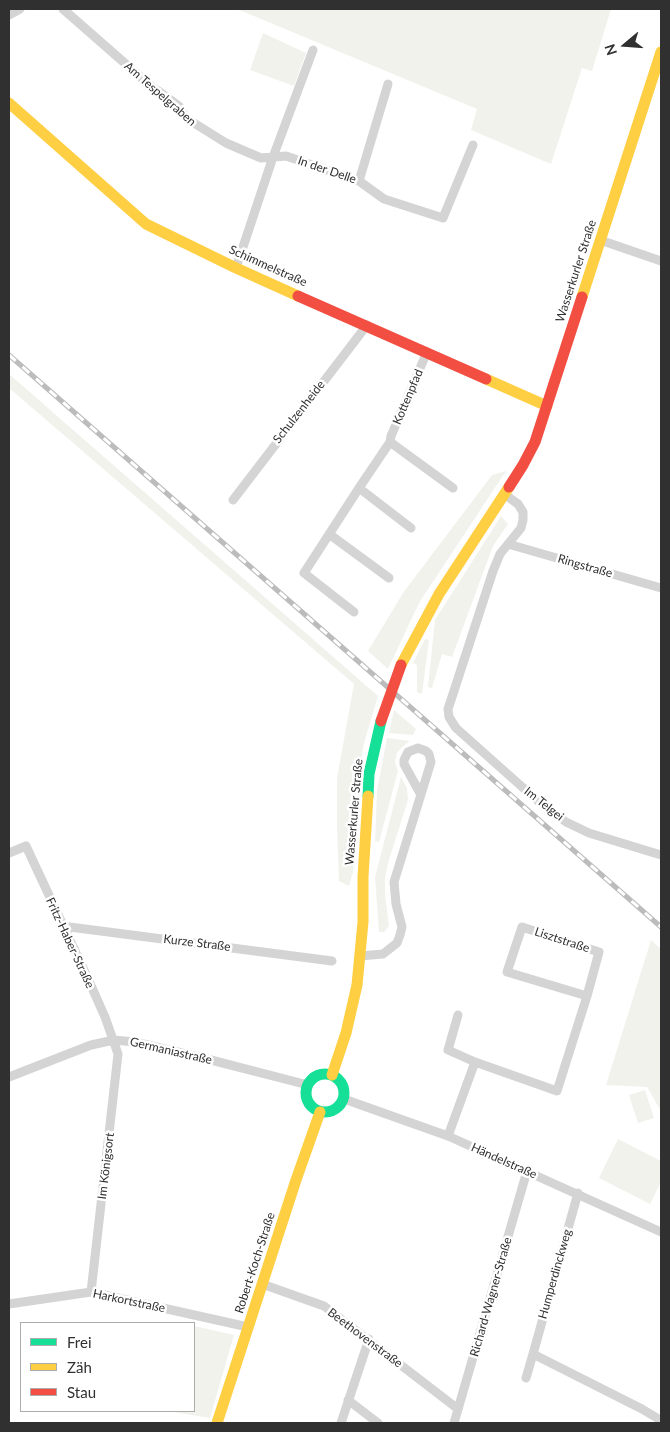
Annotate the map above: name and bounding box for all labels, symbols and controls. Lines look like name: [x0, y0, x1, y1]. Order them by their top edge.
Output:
north arrow: [600, 20, 650, 70]
text: N: [601, 42, 620, 58]
street label: Am Tespelgraben: [121, 59, 199, 129]
street label: In der Delle: [296, 153, 358, 187]
street label: Wasserkurler Straße: [553, 218, 599, 324]
street label: Schimmelstraße: [227, 242, 309, 290]
street label: Kottenpfad: [390, 367, 426, 427]
street label: Schulzenheide: [270, 378, 328, 446]
street label: Ringstraße: [556, 551, 614, 581]
street label: Wasserkurler Straße: [342, 758, 366, 866]
street label: Im Telgei: [521, 784, 567, 824]
street label: Fritz-Haber-Straße: [43, 895, 97, 991]
street label: Lisztstraße: [533, 924, 591, 956]
street label: Kurze Straße: [163, 932, 231, 954]
street label: Germaniastraße: [129, 1035, 213, 1067]
street label: Im Königsort: [95, 1132, 117, 1200]
street label: Händelstraße: [469, 1140, 539, 1182]
street label: Robert-Koch-Straße: [232, 1211, 278, 1315]
street label: Humperdinckweg: [535, 1227, 575, 1321]
street label: Richard-Wagner-Straße: [467, 1236, 515, 1358]
street label: Harkortstraße: [92, 1286, 166, 1316]
street label: Beethovenstraße: [325, 1305, 405, 1371]
legend: [20, 1322, 195, 1412]
text: Frei: [67, 1333, 92, 1351]
text: Zäh: [67, 1358, 92, 1376]
text: Stau: [67, 1383, 96, 1401]

